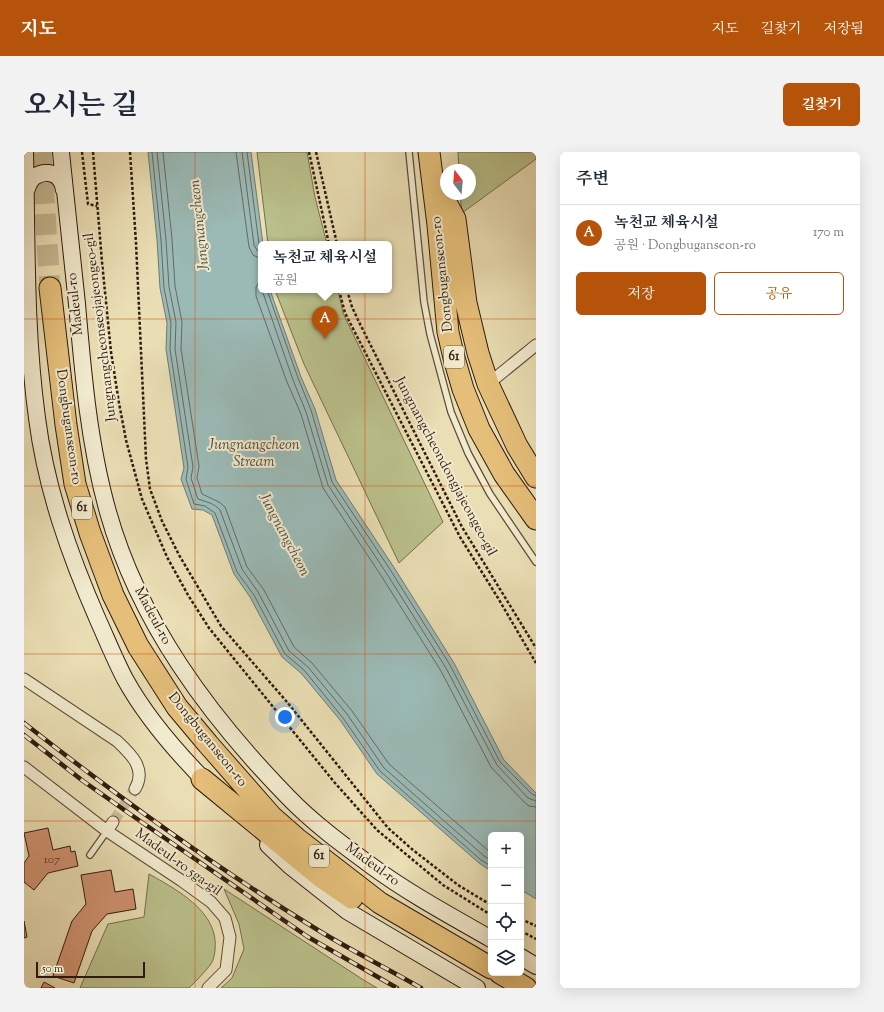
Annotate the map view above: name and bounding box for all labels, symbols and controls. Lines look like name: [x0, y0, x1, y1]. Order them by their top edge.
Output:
text: 지도: [20, 17, 57, 44]
text: 지도: [712, 20, 739, 40]
text: 길찾기: [761, 20, 801, 40]
text: 저장됨: [823, 20, 864, 40]
button: 길찾기: [783, 83, 860, 126]
text: 오시는 길: [24, 87, 138, 127]
north arrow: [440, 164, 476, 200]
text: 주변: [576, 168, 609, 192]
water label: Jungnangcheon: [185, 178, 215, 272]
text: 녹천교 체육시설: [614, 213, 719, 234]
street label: Dongbuganseon-ro: [427, 215, 459, 333]
text: A: [584, 224, 594, 242]
text: 170 m: [813, 224, 844, 242]
street label: Jungnangcheonseojajeongeo-gil: [79, 231, 123, 423]
text: 공원 · Dongbuganseon-ro: [614, 237, 756, 255]
popup: [258, 241, 392, 293]
text: 녹천교 체육시설: [273, 248, 377, 269]
street label: Madeul-ro: [63, 271, 89, 336]
text: 공원: [273, 272, 298, 290]
button: 저장: [576, 272, 706, 315]
button: 공유: [714, 272, 844, 315]
pin: A: [312, 306, 338, 339]
road number: 61: [444, 346, 464, 368]
street label: Dongbuganseon-ro: [50, 368, 86, 486]
street label: Jungnangcheondongjajeongeo-gil: [389, 373, 501, 560]
water label: Jungnangcheon Stream: [207, 435, 300, 473]
water label: Jungnangcheon: [253, 489, 315, 580]
road number: 61: [72, 497, 92, 519]
street label: Madeul-ro: [128, 584, 176, 649]
street label: Dongbuganseon-ro: [163, 688, 252, 792]
your location: [275, 707, 295, 727]
street label: Madeul-ro 5ga-gil: [130, 825, 226, 901]
map controls: [488, 832, 524, 976]
button: +: [488, 832, 524, 868]
street label: Madeul-ro: [341, 838, 404, 892]
road number: 61: [309, 845, 329, 867]
house number: 107: [44, 851, 60, 869]
button: −: [488, 868, 524, 904]
button: locate: [488, 904, 524, 940]
button: layers: [488, 940, 524, 976]
scale bar: [36, 960, 145, 979]
text: 50 m: [42, 961, 63, 977]

